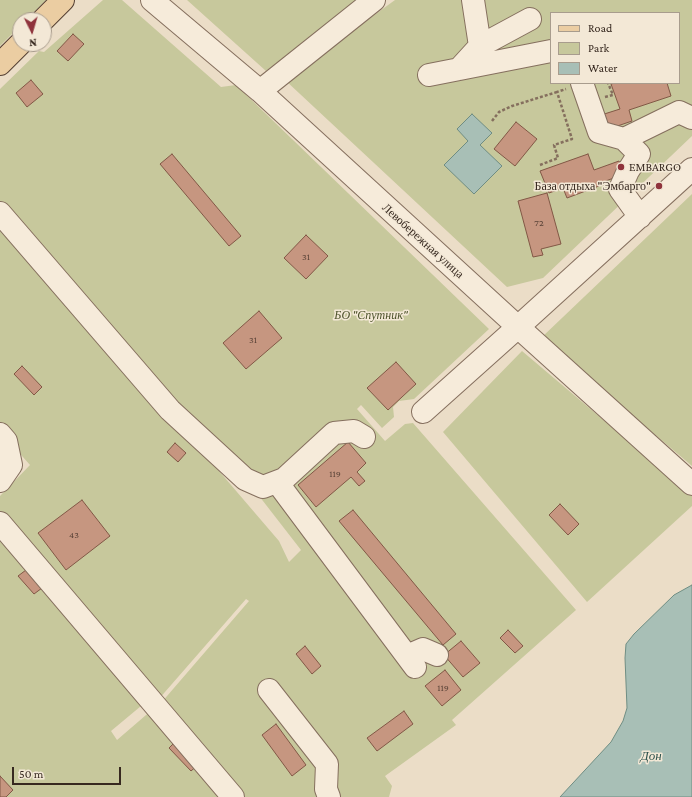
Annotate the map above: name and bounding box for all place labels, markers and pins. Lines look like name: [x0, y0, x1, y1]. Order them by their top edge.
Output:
place label: EMBARGO: [629, 160, 681, 174]
marker: EMBARGO: [616, 162, 626, 172]
place label: База отдыха "Эмбарго": [535, 179, 651, 193]
marker: База отдыха "Эмбарго": [654, 181, 664, 191]

